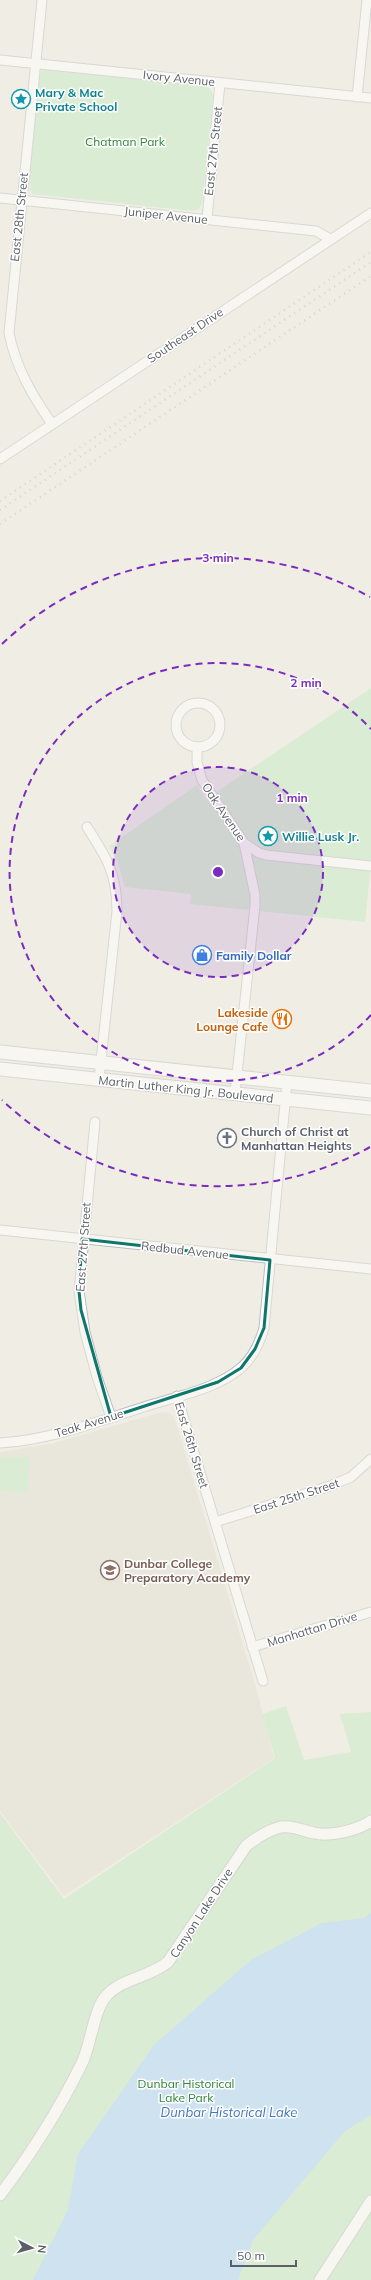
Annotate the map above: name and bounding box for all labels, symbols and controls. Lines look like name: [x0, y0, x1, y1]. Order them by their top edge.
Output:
street label: Ivory Avenue: [142, 67, 216, 89]
place label: Mary & Mac Private School: [35, 85, 117, 114]
place icon: Mary & Mac Private School: [10, 88, 32, 110]
street label: East 27th Street: [201, 106, 225, 196]
park label: Chatman Park: [85, 134, 166, 149]
street label: East 28th Street: [7, 172, 31, 262]
street label: Juniper Avenue: [124, 203, 208, 227]
street label: Southeast Drive: [144, 304, 226, 366]
text: 3 min: [202, 550, 234, 565]
text: 2 min: [290, 675, 322, 690]
street label: Oak Avenue: [199, 780, 249, 844]
text: 1 min: [276, 790, 308, 805]
place icon: Willie Lusk Jr.: [257, 825, 279, 847]
place label: Willie Lusk Jr.: [282, 829, 359, 844]
centre of rings: [211, 865, 225, 879]
shop icon: Family Dollar: [191, 944, 213, 966]
place label: Family Dollar: [216, 948, 292, 963]
place label: Lakeside Lounge Cafe: [196, 1005, 268, 1034]
restaurant icon: Lakeside Lounge Cafe: [271, 1008, 293, 1030]
street label: Martin Luther King Jr. Boulevard: [98, 1072, 274, 1106]
place label: Church of Christ at Manhattan Heights: [241, 1124, 352, 1153]
church icon: Church of Christ at Manhattan Heights: [216, 1127, 238, 1149]
street label: East 27th Street: [72, 1202, 94, 1292]
street label: Redbud Avenue: [140, 1238, 230, 1262]
street label: East 26th Street: [172, 1400, 212, 1490]
street label: Teak Avenue: [53, 1405, 125, 1441]
street label: East 25th Street: [251, 1475, 341, 1517]
place label: Dunbar College Preparatory Academy: [124, 1556, 251, 1585]
school or university icon: Dunbar College Preparatory Academy: [99, 1559, 121, 1581]
street label: Manhattan Drive: [265, 1608, 359, 1650]
street label: Canyon Lake Drive: [166, 1865, 236, 1961]
park label: Dunbar Historical Lake Park: [138, 2076, 234, 2105]
water label: Dunbar Historical Lake: [161, 2104, 297, 2120]
north arrow: [12, 2228, 52, 2268]
scale bar: [231, 2242, 296, 2268]
text: N: [35, 2244, 49, 2254]
text: 50 m: [237, 2248, 265, 2263]

